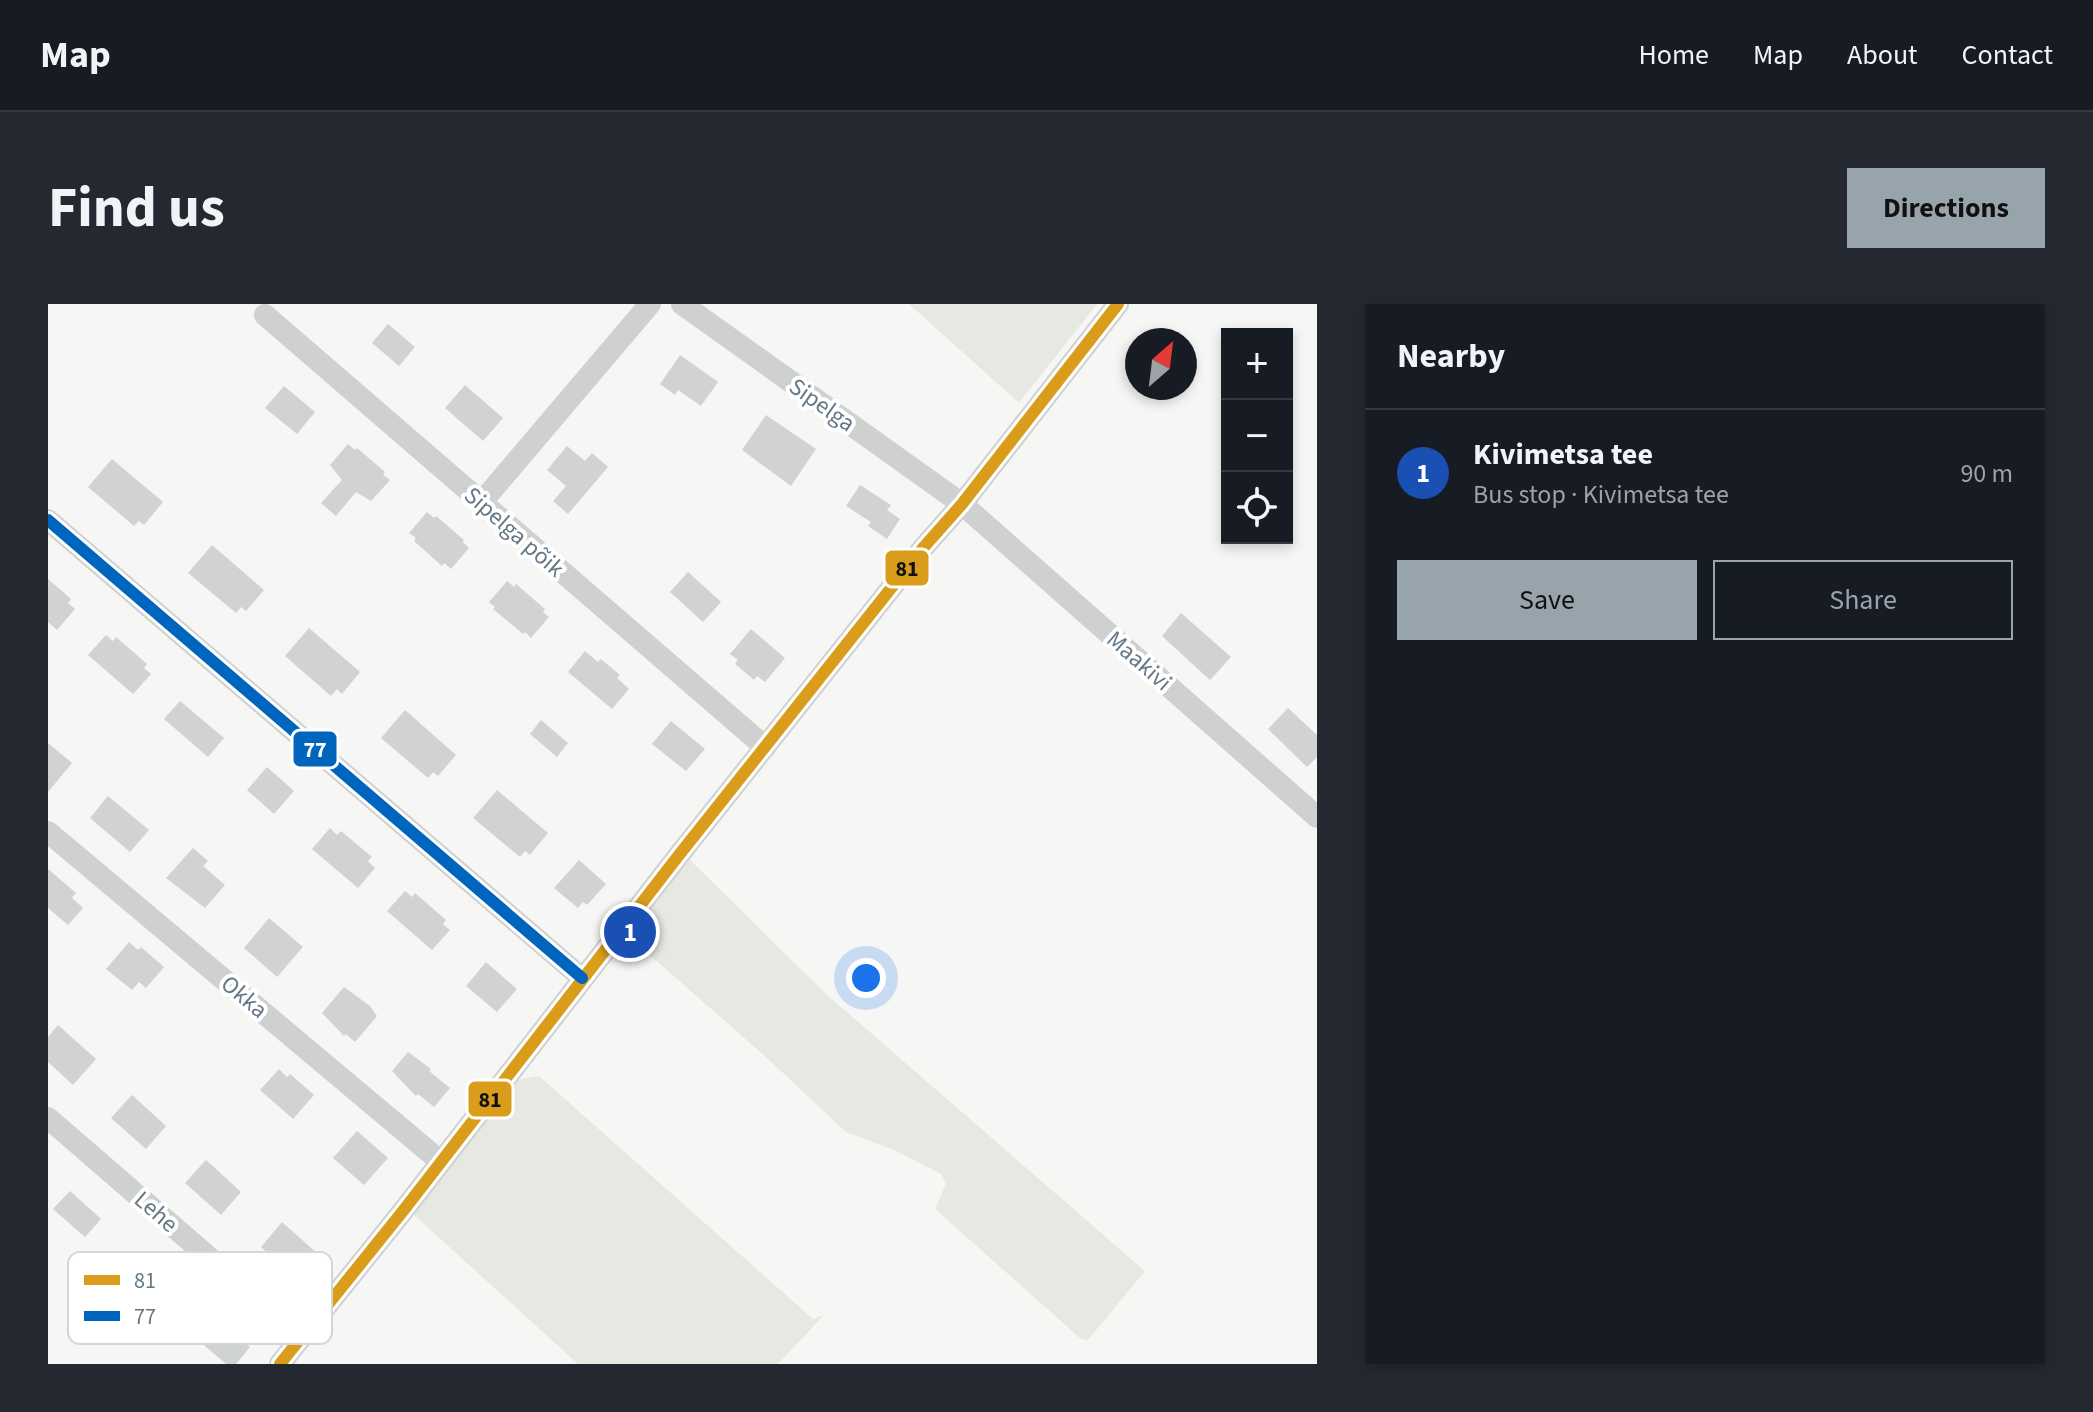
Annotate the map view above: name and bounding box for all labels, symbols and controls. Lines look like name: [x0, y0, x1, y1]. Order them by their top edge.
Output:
text: Map: [40, 28, 111, 82]
text: Home: [1638, 35, 1709, 75]
text: Map: [1753, 35, 1803, 75]
text: About: [1847, 35, 1918, 75]
text: Contact: [1962, 35, 2053, 75]
button: Directions: [1847, 168, 2045, 248]
text: Find us: [48, 169, 225, 248]
north arrow: [1125, 328, 1197, 400]
map controls: [1221, 328, 1293, 544]
button: +: [1221, 328, 1293, 400]
text: Nearby: [1397, 332, 1505, 381]
street label: Sipelga: [782, 369, 862, 441]
button: −: [1221, 400, 1293, 472]
text: Kivimetsa tee: [1473, 433, 1653, 476]
text: 1: [1416, 455, 1430, 492]
text: 90 m: [1960, 455, 2013, 492]
button: locate: [1221, 472, 1293, 544]
text: Bus stop · Kivimetsa tee: [1473, 476, 1729, 513]
street label: Sipelga põik: [456, 479, 572, 586]
line badge: 81: [884, 549, 930, 587]
text: 81: [895, 553, 919, 585]
button: Save: [1397, 560, 1697, 640]
button: Share: [1713, 560, 2013, 640]
street label: Maakivi: [1099, 623, 1179, 699]
line badge: 77: [292, 730, 338, 768]
text: 77: [303, 734, 327, 766]
pin: 1: [604, 902, 656, 962]
your location: [846, 958, 886, 998]
street label: Okka: [213, 967, 275, 1027]
line badge: 81: [467, 1080, 513, 1118]
text: 81: [478, 1084, 502, 1116]
street label: Lehe: [126, 1183, 186, 1241]
legend: [68, 1252, 332, 1344]
text: 81: [134, 1265, 156, 1297]
text: 77: [134, 1301, 156, 1333]

